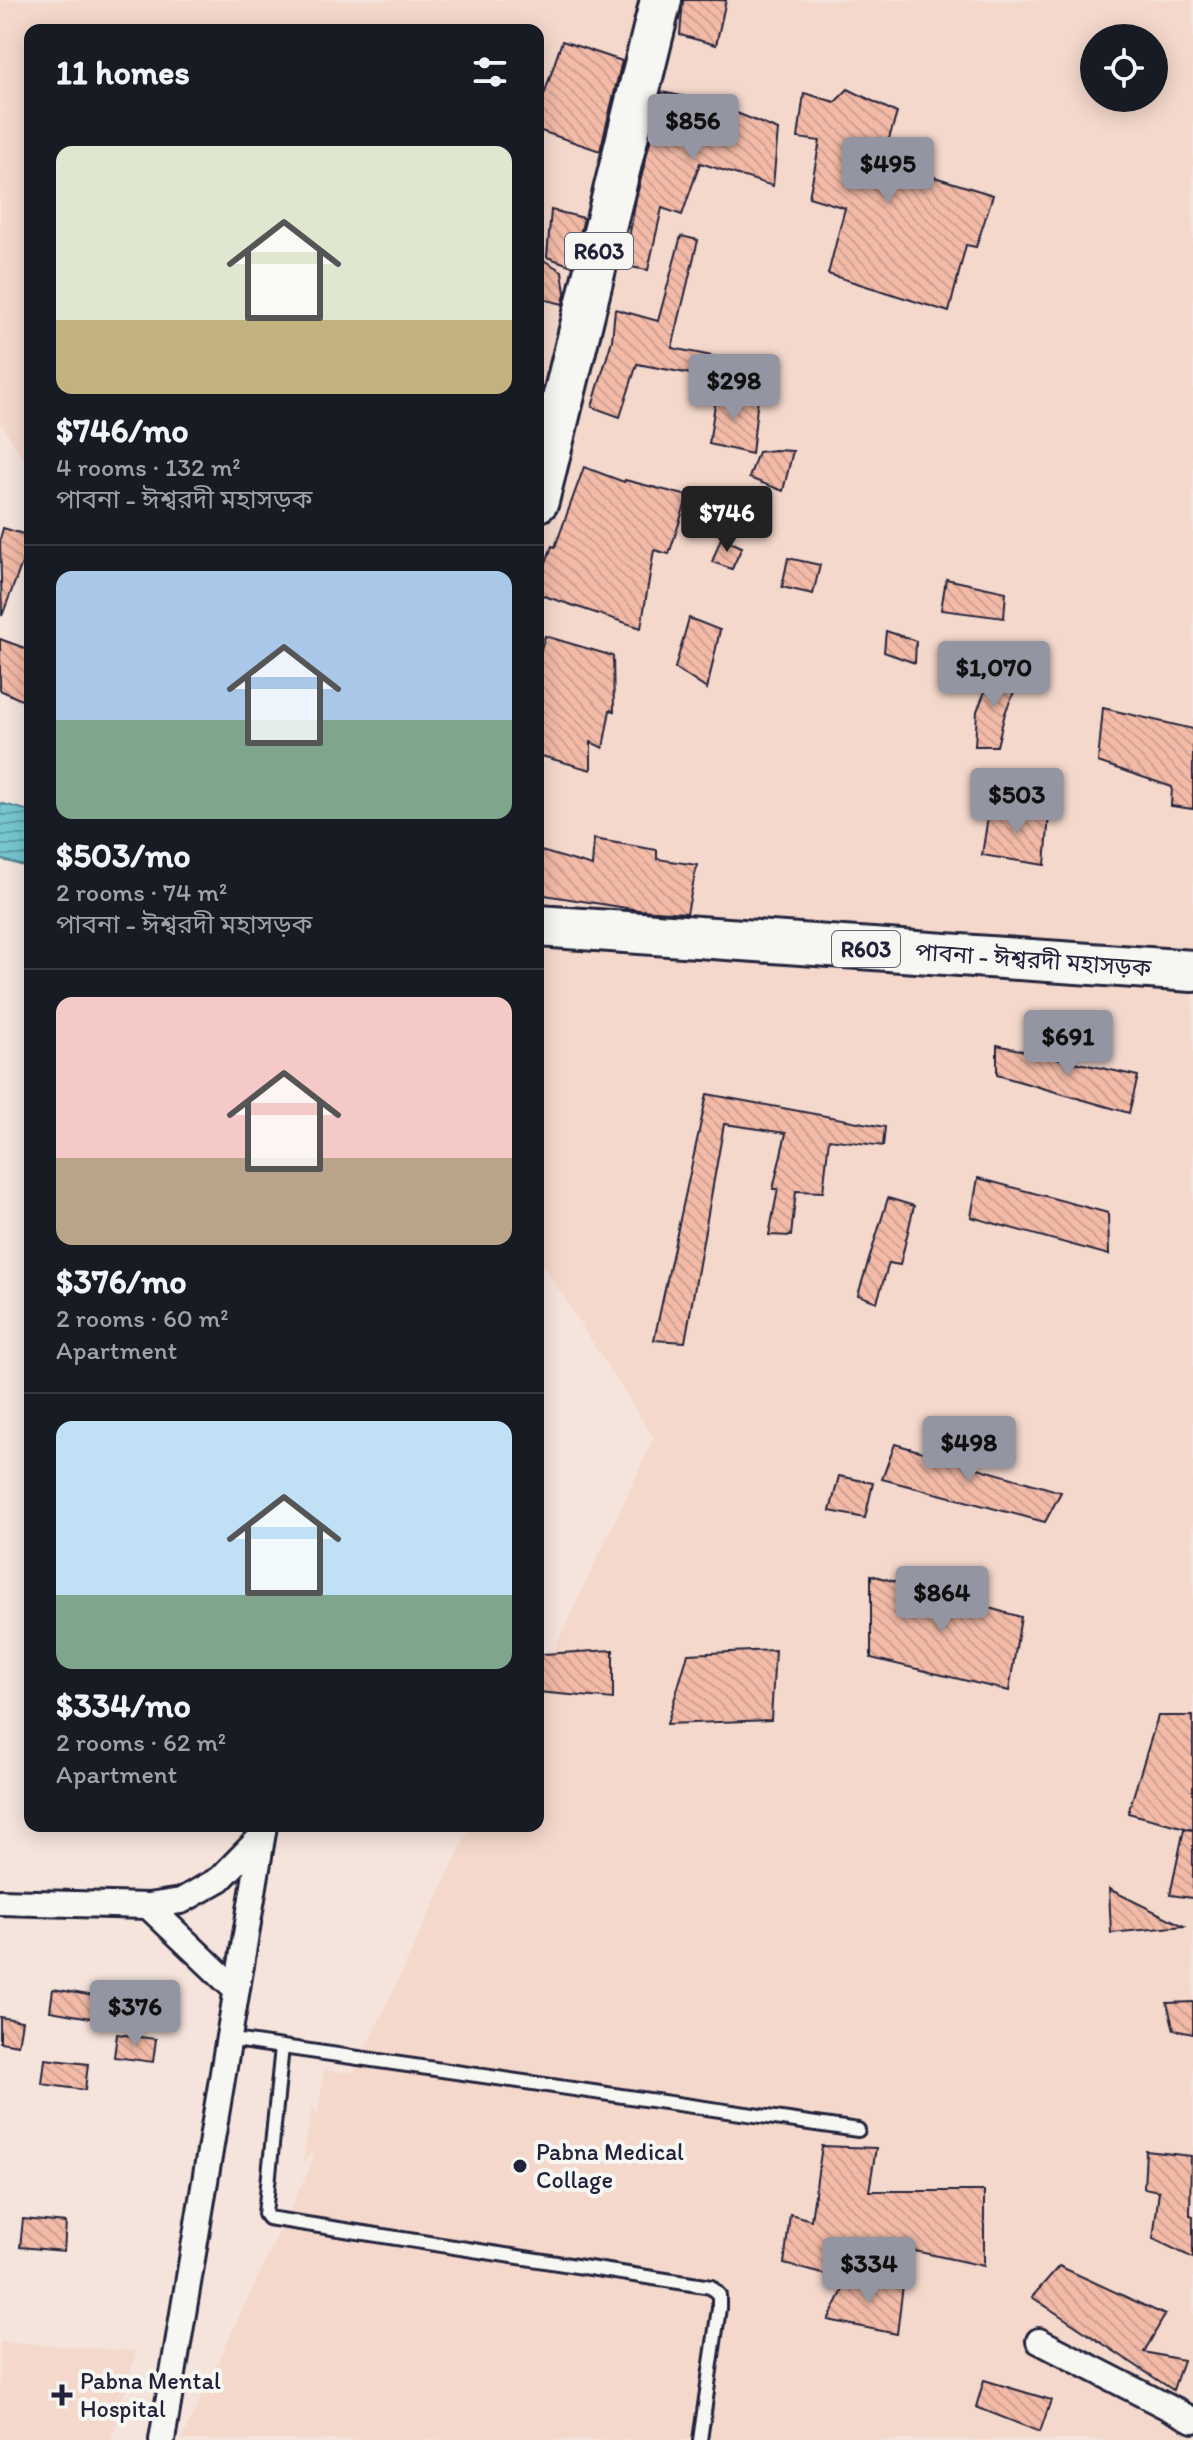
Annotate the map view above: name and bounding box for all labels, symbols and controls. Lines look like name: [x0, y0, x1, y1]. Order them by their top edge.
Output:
map controls: [1080, 24, 1168, 112]
button: locate: [1080, 24, 1168, 112]
icon: filters: [468, 50, 512, 94]
text: 11 homes: [56, 52, 190, 93]
pin: $856: [646, 94, 740, 162]
text: $856: [666, 104, 720, 136]
pin: $495: [841, 137, 935, 205]
text: $495: [860, 147, 916, 179]
icon: home: [212, 198, 356, 342]
road number: R603: [565, 233, 633, 269]
pin: $298: [687, 354, 781, 422]
text: $298: [707, 364, 761, 396]
text: $746/mo: [56, 410, 189, 451]
text: 4 rooms · 132 m²: [56, 451, 241, 483]
text: পাবনা - ঈশ্বরদী মহাসড়ক: [56, 483, 312, 515]
pin: $746: [680, 486, 774, 554]
text: $746: [699, 496, 755, 528]
icon: home: [212, 623, 356, 767]
pin: $1,070: [929, 641, 1059, 709]
text: $1,070: [956, 651, 1032, 683]
pin: $503: [970, 768, 1064, 836]
text: $503: [988, 778, 1046, 810]
text: $503/mo: [56, 835, 191, 876]
text: 2 rooms · 74 m²: [56, 876, 227, 908]
text: পাবনা - ঈশ্বরদী মহাসড়ক: [56, 908, 312, 940]
road number: R603: [832, 931, 900, 967]
street label: পাবনা - ঈশ্বরদী মহাসড়ক: [914, 937, 1153, 982]
pin: $691: [1021, 1010, 1115, 1078]
text: $691: [1042, 1020, 1094, 1052]
icon: home: [212, 1049, 356, 1193]
text: $376/mo: [56, 1261, 187, 1302]
text: 2 rooms · 60 m²: [56, 1302, 229, 1334]
text: Apartment: [56, 1334, 177, 1366]
pin: $498: [922, 1416, 1016, 1484]
text: $498: [941, 1426, 997, 1458]
icon: home: [212, 1473, 356, 1617]
pin: $864: [895, 1566, 989, 1634]
text: $864: [914, 1576, 970, 1608]
text: $334/mo: [56, 1685, 191, 1726]
text: 2 rooms · 62 m²: [56, 1726, 226, 1758]
text: Apartment: [56, 1758, 177, 1790]
pin: $376: [88, 1980, 182, 2048]
text: $376: [108, 1990, 162, 2022]
place label: Pabna Medical Collage: [536, 2137, 684, 2194]
marker: Pabna Medical Collage: [511, 2157, 529, 2175]
pin: $334: [822, 2237, 916, 2305]
text: $334: [840, 2247, 898, 2279]
place label: Pabna Mental Hospital: [80, 2366, 221, 2423]
marker: Pabna Mental Hospital: [51, 2384, 73, 2406]

